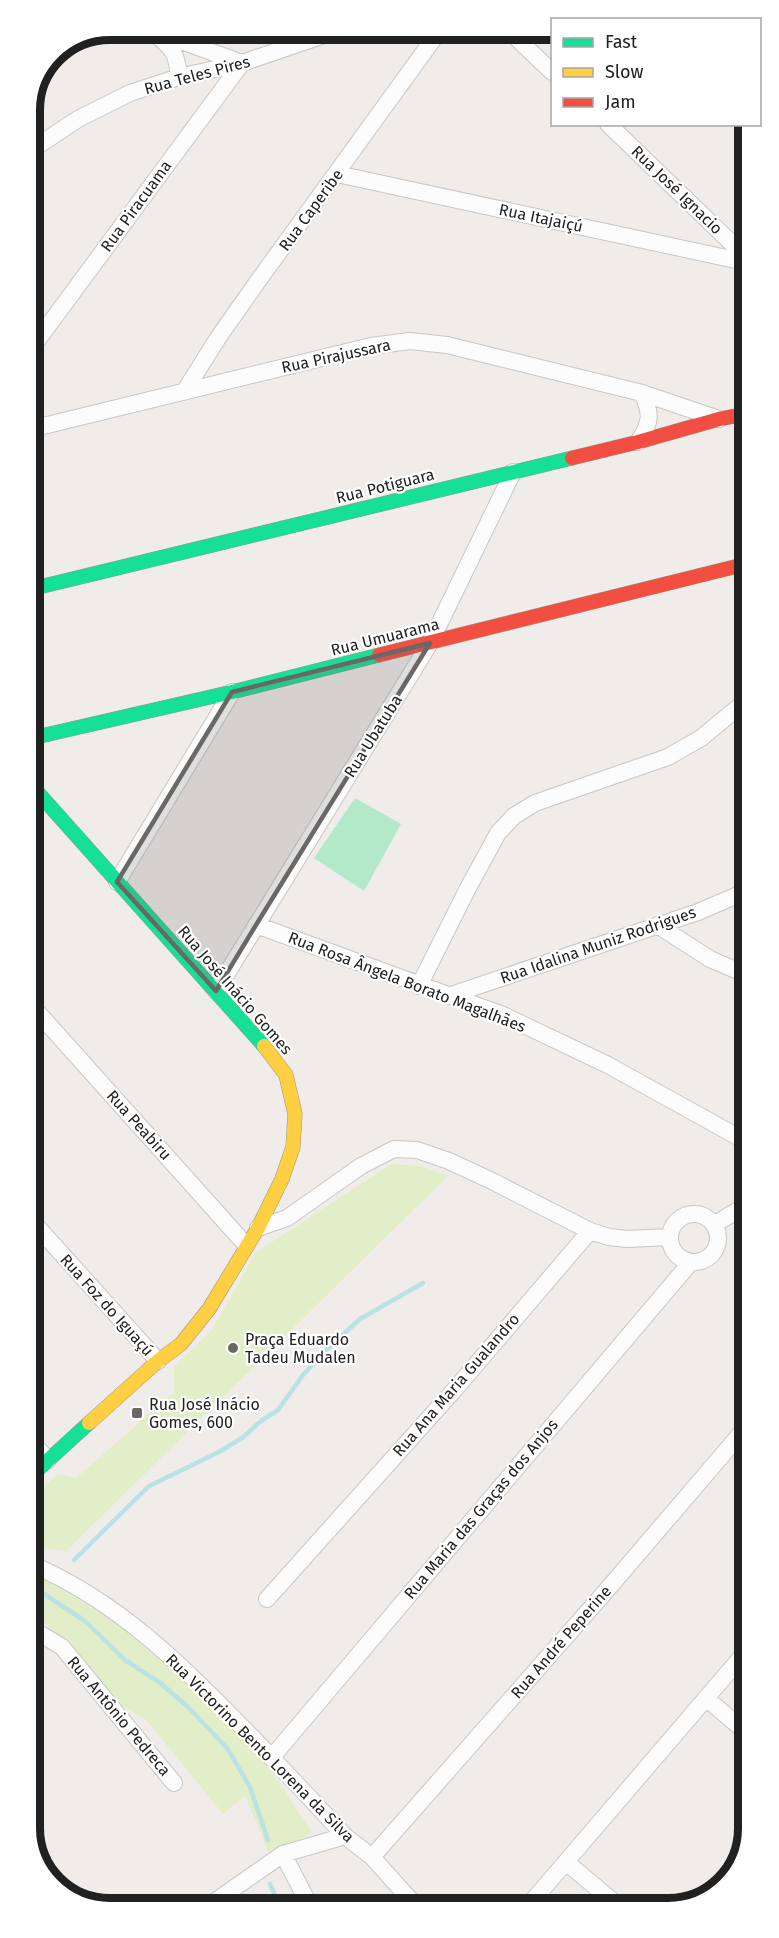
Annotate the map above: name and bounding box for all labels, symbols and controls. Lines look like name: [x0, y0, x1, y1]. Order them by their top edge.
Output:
legend: [551, 18, 761, 126]
text: Fast: [605, 31, 638, 53]
street label: Rua Teles Pires: [142, 52, 252, 98]
text: Slow: [605, 61, 644, 83]
text: Jam: [605, 91, 636, 113]
street label: Rua José Ignacio: [628, 142, 726, 238]
street label: Rua Piracuama: [97, 157, 175, 255]
street label: Rua Caperibe: [275, 165, 347, 255]
street label: Rua Itajaiçú: [497, 200, 585, 237]
street label: Rua Pirajussara: [280, 335, 392, 377]
street label: Rua Potiguara: [334, 465, 436, 507]
street label: Rua Umuarama: [329, 614, 441, 660]
street label: Rua Ubatuba: [340, 691, 406, 781]
street label: Rua Idalina Muniz Rodrigues: [498, 903, 698, 987]
street label: Rua José Inácio Gomes: [174, 922, 296, 1058]
street label: Rua Rosa Ângela Borato Magalhães: [286, 927, 529, 1036]
street label: Rua Peabiru: [103, 1086, 175, 1164]
street label: Rua Foz do Iguaçú: [56, 1250, 158, 1361]
street label: Rua Ana Maria Gualandro: [389, 1310, 523, 1460]
place label: Praça Eduardo Tadeu Mudalen: [245, 1330, 356, 1367]
marker: Praça Eduardo Tadeu Mudalen: [226, 1341, 240, 1355]
place label: Rua José Inácio Gomes, 600: [149, 1395, 260, 1432]
marker: Rua José Inácio Gomes, 600: [130, 1406, 144, 1420]
street label: Rua Maria das Graças dos Anjos: [400, 1415, 563, 1604]
street label: Rua André Peperine: [507, 1582, 615, 1702]
street label: Rua Victorino Bento Lorena da Silva: [162, 1650, 358, 1846]
street label: Rua Antônio Pedreca: [63, 1652, 175, 1780]

